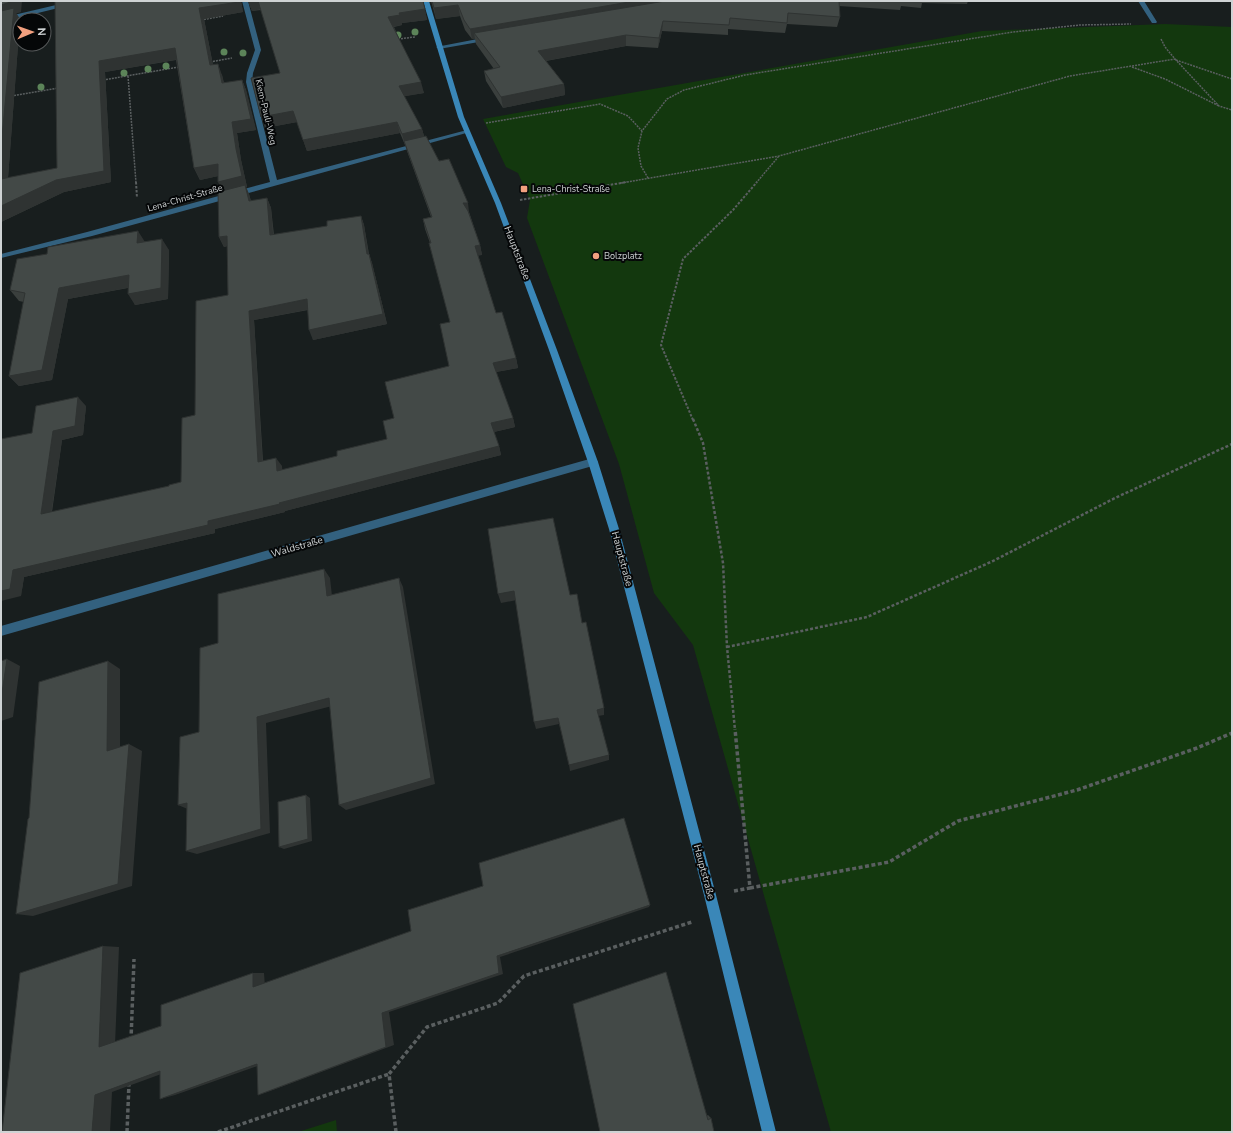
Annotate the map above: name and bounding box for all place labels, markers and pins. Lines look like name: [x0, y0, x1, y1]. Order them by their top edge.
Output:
place label: Lena-Christ-Straße: [532, 183, 610, 195]
marker: Lena-Christ-Straße: [519, 184, 529, 194]
place label: Bolzplatz: [604, 250, 642, 262]
marker: Bolzplatz: [591, 251, 601, 261]

